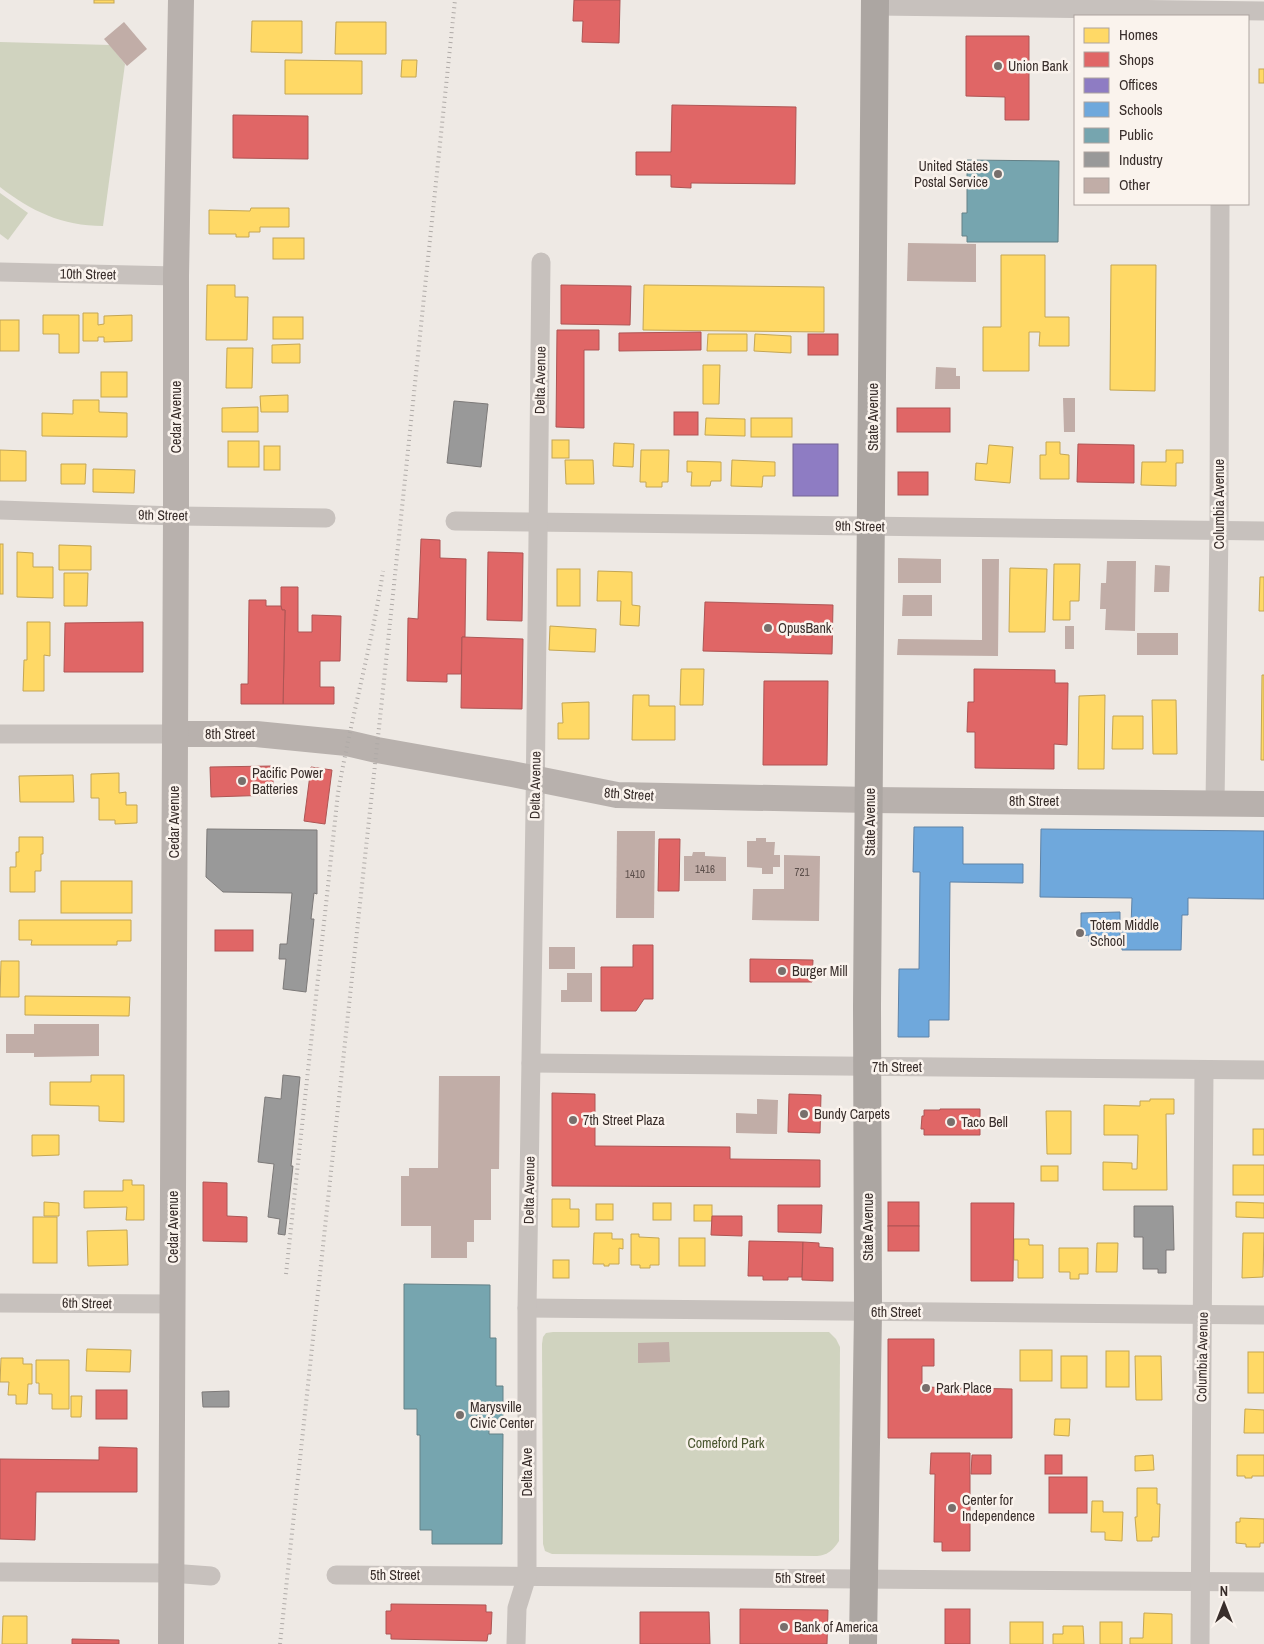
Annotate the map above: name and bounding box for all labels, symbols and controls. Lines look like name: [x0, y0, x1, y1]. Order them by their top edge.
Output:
legend: [1074, 15, 1249, 205]
text: Homes: [1119, 24, 1158, 45]
text: Shops: [1119, 49, 1154, 70]
place label: Union Bank: [1008, 57, 1068, 75]
marker: Union Bank: [992, 60, 1004, 72]
text: Offices: [1119, 74, 1158, 95]
text: Schools: [1119, 99, 1163, 120]
text: Public: [1119, 124, 1153, 145]
text: Industry: [1119, 149, 1164, 170]
place label: United States Postal Service: [914, 157, 988, 191]
marker: United States Postal Service: [992, 168, 1004, 180]
text: Other: [1119, 174, 1150, 195]
street label: 10th Street: [60, 265, 116, 283]
street label: Delta Avenue: [530, 346, 550, 414]
street label: Cedar Avenue: [167, 381, 185, 453]
street label: State Avenue: [864, 383, 882, 451]
street label: Columbia Avenue: [1210, 459, 1228, 549]
street label: 9th Street: [138, 506, 188, 524]
street label: 9th Street: [835, 517, 885, 535]
place label: OpusBank: [778, 619, 832, 637]
marker: OpusBank: [762, 622, 774, 634]
street label: 8th Street: [205, 725, 255, 743]
street label: Delta Avenue: [525, 751, 545, 819]
place label: Pacific Power Batteries: [252, 764, 323, 798]
marker: Pacific Power Batteries: [236, 775, 248, 787]
street label: 8th Street: [604, 783, 654, 805]
street label: Cedar Avenue: [165, 786, 183, 858]
street label: State Avenue: [861, 788, 879, 856]
street label: 8th Street: [1009, 792, 1059, 810]
house number: 1416: [695, 862, 715, 876]
house number: 721: [794, 865, 810, 879]
house number: 1410: [625, 867, 645, 881]
place label: Totem Middle School: [1090, 916, 1159, 950]
marker: Totem Middle School: [1074, 927, 1086, 939]
place label: Burger Mill: [792, 962, 848, 980]
marker: Burger Mill: [776, 965, 788, 977]
street label: 7th Street: [872, 1058, 922, 1076]
place label: Bundy Carpets: [814, 1105, 890, 1123]
marker: Bundy Carpets: [798, 1108, 810, 1120]
place label: 7th Street Plaza: [583, 1111, 665, 1129]
place label: Taco Bell: [961, 1113, 1008, 1131]
marker: 7th Street Plaza: [567, 1114, 579, 1126]
marker: Taco Bell: [945, 1116, 957, 1128]
street label: Delta Avenue: [519, 1156, 539, 1224]
street label: Cedar Avenue: [164, 1191, 182, 1263]
street label: State Avenue: [859, 1193, 877, 1261]
street label: 6th Street: [62, 1294, 112, 1312]
street label: 6th Street: [871, 1303, 921, 1321]
street label: Columbia Avenue: [1192, 1312, 1212, 1402]
place label: Park Place: [936, 1379, 992, 1397]
marker: Park Place: [920, 1382, 932, 1394]
place label: Marysville Civic Center: [470, 1398, 534, 1432]
marker: Marysville Civic Center: [454, 1409, 466, 1421]
park label: Comeford Park: [687, 1434, 765, 1452]
street label: Delta Ave: [518, 1448, 536, 1496]
place label: Center for Independence: [962, 1491, 1035, 1525]
marker: Center for Independence: [946, 1502, 958, 1514]
street label: 5th Street: [370, 1566, 420, 1584]
street label: 5th Street: [775, 1569, 825, 1587]
north arrow: [1199, 1579, 1249, 1629]
text: N: [1220, 1582, 1228, 1600]
place label: Bank of America: [794, 1618, 879, 1636]
marker: Bank of America: [778, 1621, 790, 1633]

